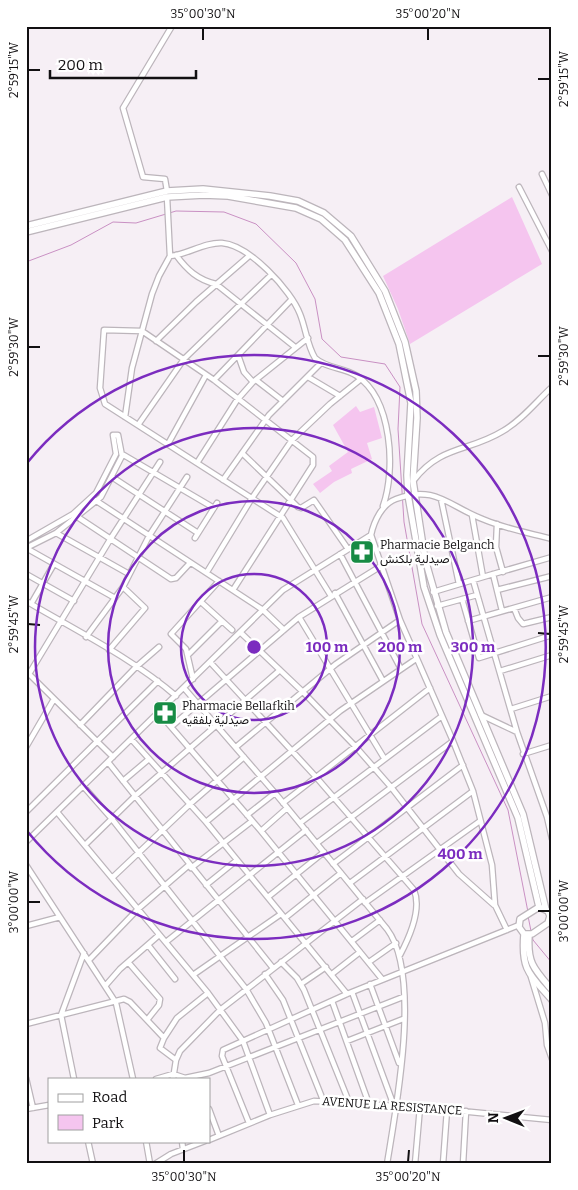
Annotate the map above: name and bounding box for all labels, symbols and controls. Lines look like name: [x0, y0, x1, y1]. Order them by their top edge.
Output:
text: 35°00'30"N: [170, 7, 236, 21]
text: 35°00'20"N: [396, 7, 461, 21]
text: 2°59'15"W: [7, 41, 21, 98]
scale bar: [50, 48, 196, 80]
text: 2°59'15"W: [557, 50, 571, 107]
text: 200 m: [58, 56, 103, 74]
text: 2°59'30"W: [7, 317, 21, 377]
text: 2°59'30"W: [557, 326, 571, 386]
place label: Pharmacie Belganch صيدلية بلكنش: [380, 538, 495, 567]
pharmacy icon: Pharmacie Belganch صيدلية بلكنش: [349, 539, 375, 565]
text: 2°59'45"W: [7, 594, 21, 653]
text: 2°59'45"W: [557, 604, 571, 663]
centre of rings: [245, 638, 263, 656]
text: 100 m: [306, 638, 349, 656]
text: 200 m: [378, 638, 423, 656]
text: 300 m: [451, 638, 496, 656]
place label: Pharmacie Bellafkih صيدلية بلفقيه: [182, 699, 295, 727]
pharmacy icon: Pharmacie Bellafkih صيدلية بلفقيه: [152, 700, 178, 726]
text: 400 m: [437, 845, 483, 863]
text: 3°00'00"W: [7, 870, 21, 933]
text: 3°00'00"W: [557, 879, 571, 942]
legend: [48, 1078, 210, 1142]
text: Road: [92, 1088, 127, 1106]
north arrow: [480, 1092, 530, 1142]
street label: AVENUE LA RESISTANCE: [321, 1094, 463, 1118]
text: N: [485, 1112, 502, 1123]
text: Park: [92, 1114, 124, 1132]
text: 35°00'30"N: [151, 1170, 217, 1184]
text: 35°00'20"N: [376, 1170, 441, 1184]

